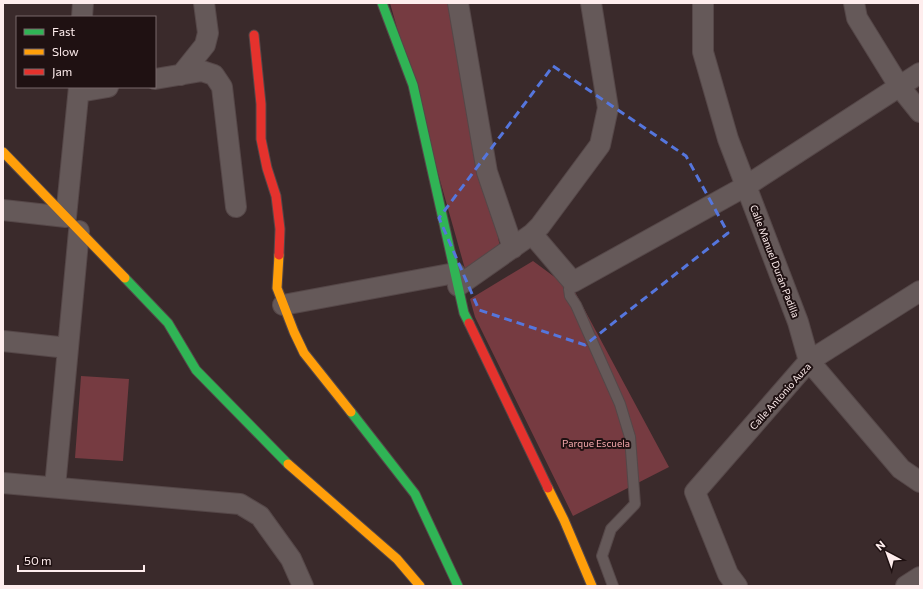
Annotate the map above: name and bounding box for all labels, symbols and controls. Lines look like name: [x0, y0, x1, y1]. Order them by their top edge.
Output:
legend: [16, 16, 156, 88]
text: Fast: [52, 24, 75, 38]
text: Slow: [52, 44, 79, 58]
text: Jam: [52, 64, 72, 79]
street label: Calle Manuel Durán Padilla: [748, 203, 802, 319]
street label: Calle Antonio Auza: [747, 360, 813, 432]
park label: Parque Escuela: [562, 437, 630, 449]
north arrow: [867, 533, 907, 573]
text: N: [873, 537, 887, 553]
scale bar: [18, 547, 144, 573]
text: 50 m: [24, 553, 52, 567]

